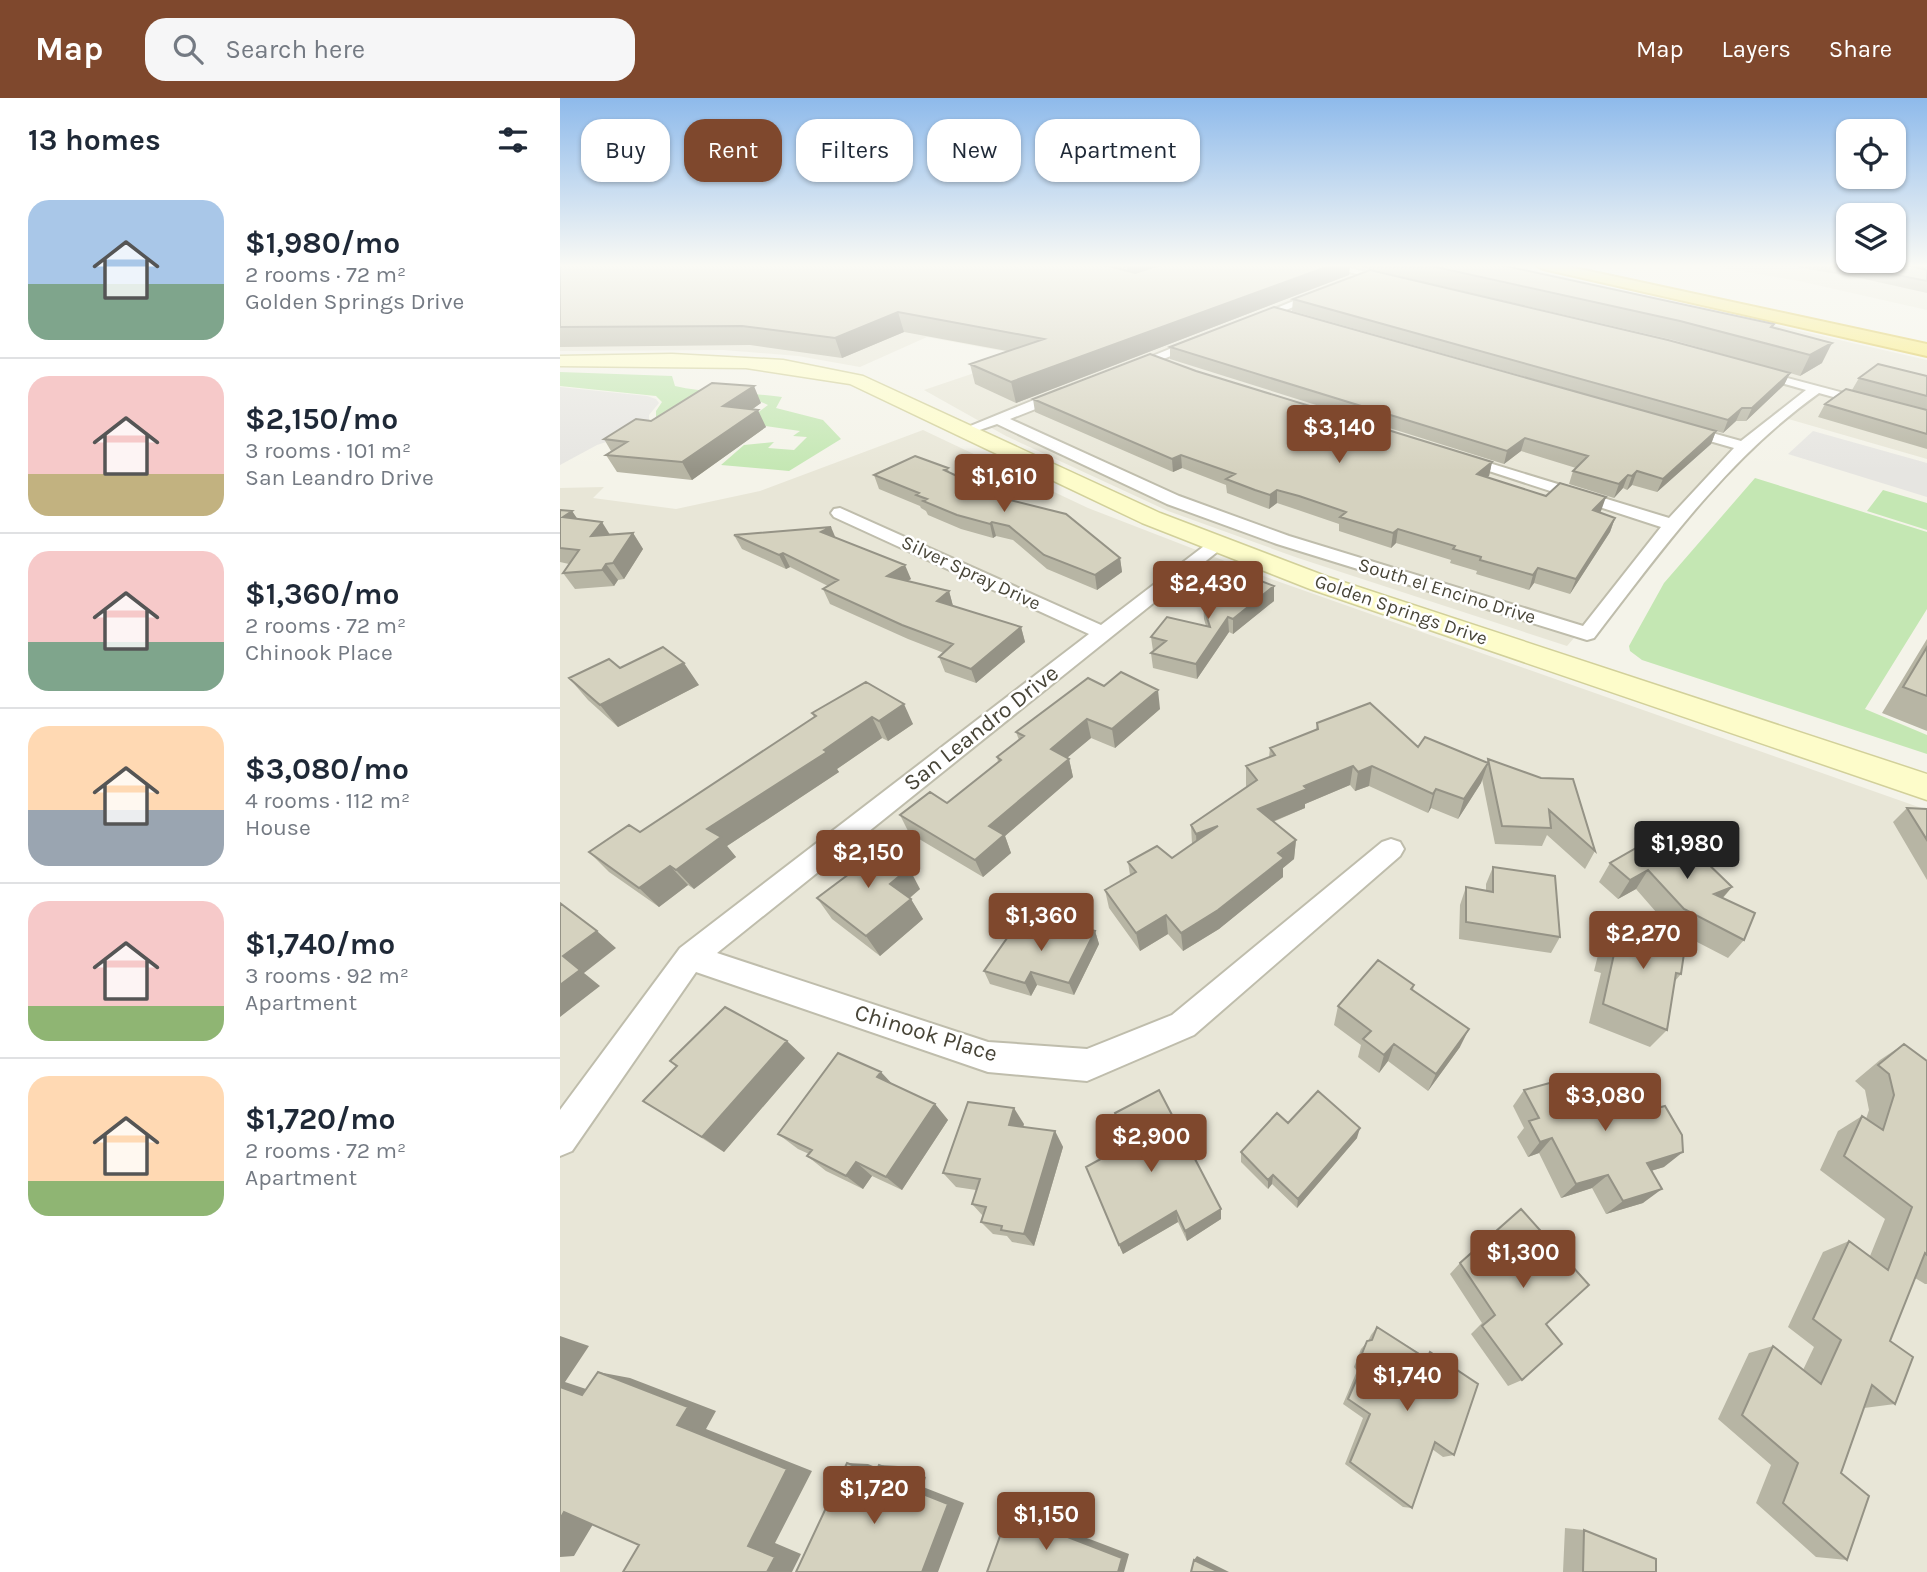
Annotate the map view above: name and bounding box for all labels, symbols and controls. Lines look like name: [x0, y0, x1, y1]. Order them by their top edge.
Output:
search box: [145, 18, 635, 81]
text: Map: [35, 30, 103, 68]
icon: search: [169, 30, 207, 68]
text: Search here: [225, 34, 365, 65]
text: Map: [1636, 35, 1684, 63]
text: Layers: [1722, 35, 1791, 63]
text: Share: [1829, 35, 1892, 63]
chip: Buy: [581, 119, 670, 182]
chip: Rent: [684, 119, 782, 182]
chip: Filters: [796, 119, 913, 182]
chip: New: [927, 119, 1021, 182]
chip: Apartment: [1035, 119, 1200, 182]
map controls: [1836, 119, 1906, 273]
button: locate: [1836, 119, 1906, 189]
icon: filters: [494, 121, 532, 159]
text: 13 homes: [28, 122, 161, 158]
button: layers: [1836, 203, 1906, 273]
text: $1,980/mo: [245, 225, 400, 261]
icon: home: [84, 228, 168, 312]
text: 2 rooms · 72 m²: [245, 261, 406, 288]
text: Golden Springs Drive: [245, 288, 464, 315]
text: $2,150/mo: [245, 401, 398, 437]
icon: home: [84, 404, 168, 488]
pin: $3,140: [1282, 406, 1396, 465]
text: $3,140: [1303, 414, 1375, 441]
text: 3 rooms · 101 m²: [245, 437, 411, 464]
pin: $1,610: [947, 454, 1061, 514]
text: $1,610: [971, 463, 1037, 490]
text: San Leandro Drive: [245, 464, 434, 491]
street label: Silver Spray Drive: [898, 531, 1044, 615]
street label: South el Encino Drive: [1356, 554, 1538, 628]
pin: $2,430: [1151, 561, 1265, 621]
text: $2,430: [1169, 570, 1247, 597]
street label: Golden Springs Drive: [1312, 570, 1490, 650]
text: $1,360/mo: [245, 576, 399, 612]
icon: home: [84, 579, 168, 663]
text: 2 rooms · 72 m²: [245, 612, 406, 639]
text: Chinook Place: [245, 639, 393, 666]
street label: San Leandro Drive: [898, 659, 1064, 797]
text: $3,080/mo: [245, 751, 409, 787]
icon: home: [84, 754, 168, 838]
text: 4 rooms · 112 m²: [245, 787, 410, 814]
text: House: [245, 814, 311, 841]
pin: $1,980: [1630, 822, 1744, 881]
pin: $2,150: [811, 830, 925, 890]
text: $1,980: [1650, 830, 1724, 857]
text: $2,150: [832, 839, 904, 866]
pin: $1,360: [984, 894, 1098, 953]
text: $1,360: [1005, 902, 1077, 929]
pin: $2,270: [1586, 912, 1700, 971]
text: $2,270: [1605, 920, 1681, 947]
text: $1,740/mo: [245, 926, 395, 962]
icon: home: [84, 929, 168, 1013]
text: 3 rooms · 92 m²: [245, 962, 409, 989]
text: Apartment: [245, 989, 357, 1016]
street label: Chinook Place: [851, 998, 1001, 1068]
pin: $3,080: [1548, 1074, 1662, 1133]
text: $3,080: [1565, 1082, 1645, 1109]
text: $1,720/mo: [245, 1101, 396, 1137]
icon: home: [84, 1104, 168, 1188]
pin: $2,900: [1094, 1114, 1208, 1174]
text: $2,900: [1112, 1123, 1190, 1150]
text: 2 rooms · 72 m²: [245, 1137, 406, 1164]
text: Apartment: [245, 1164, 357, 1191]
pin: $1,300: [1466, 1230, 1580, 1290]
text: $1,300: [1486, 1239, 1560, 1266]
pin: $1,740: [1350, 1354, 1464, 1413]
text: $1,740: [1372, 1362, 1442, 1389]
pin: $1,720: [817, 1466, 931, 1526]
text: $1,720: [839, 1475, 909, 1502]
pin: $1,150: [989, 1492, 1103, 1552]
text: $1,150: [1013, 1501, 1079, 1528]

